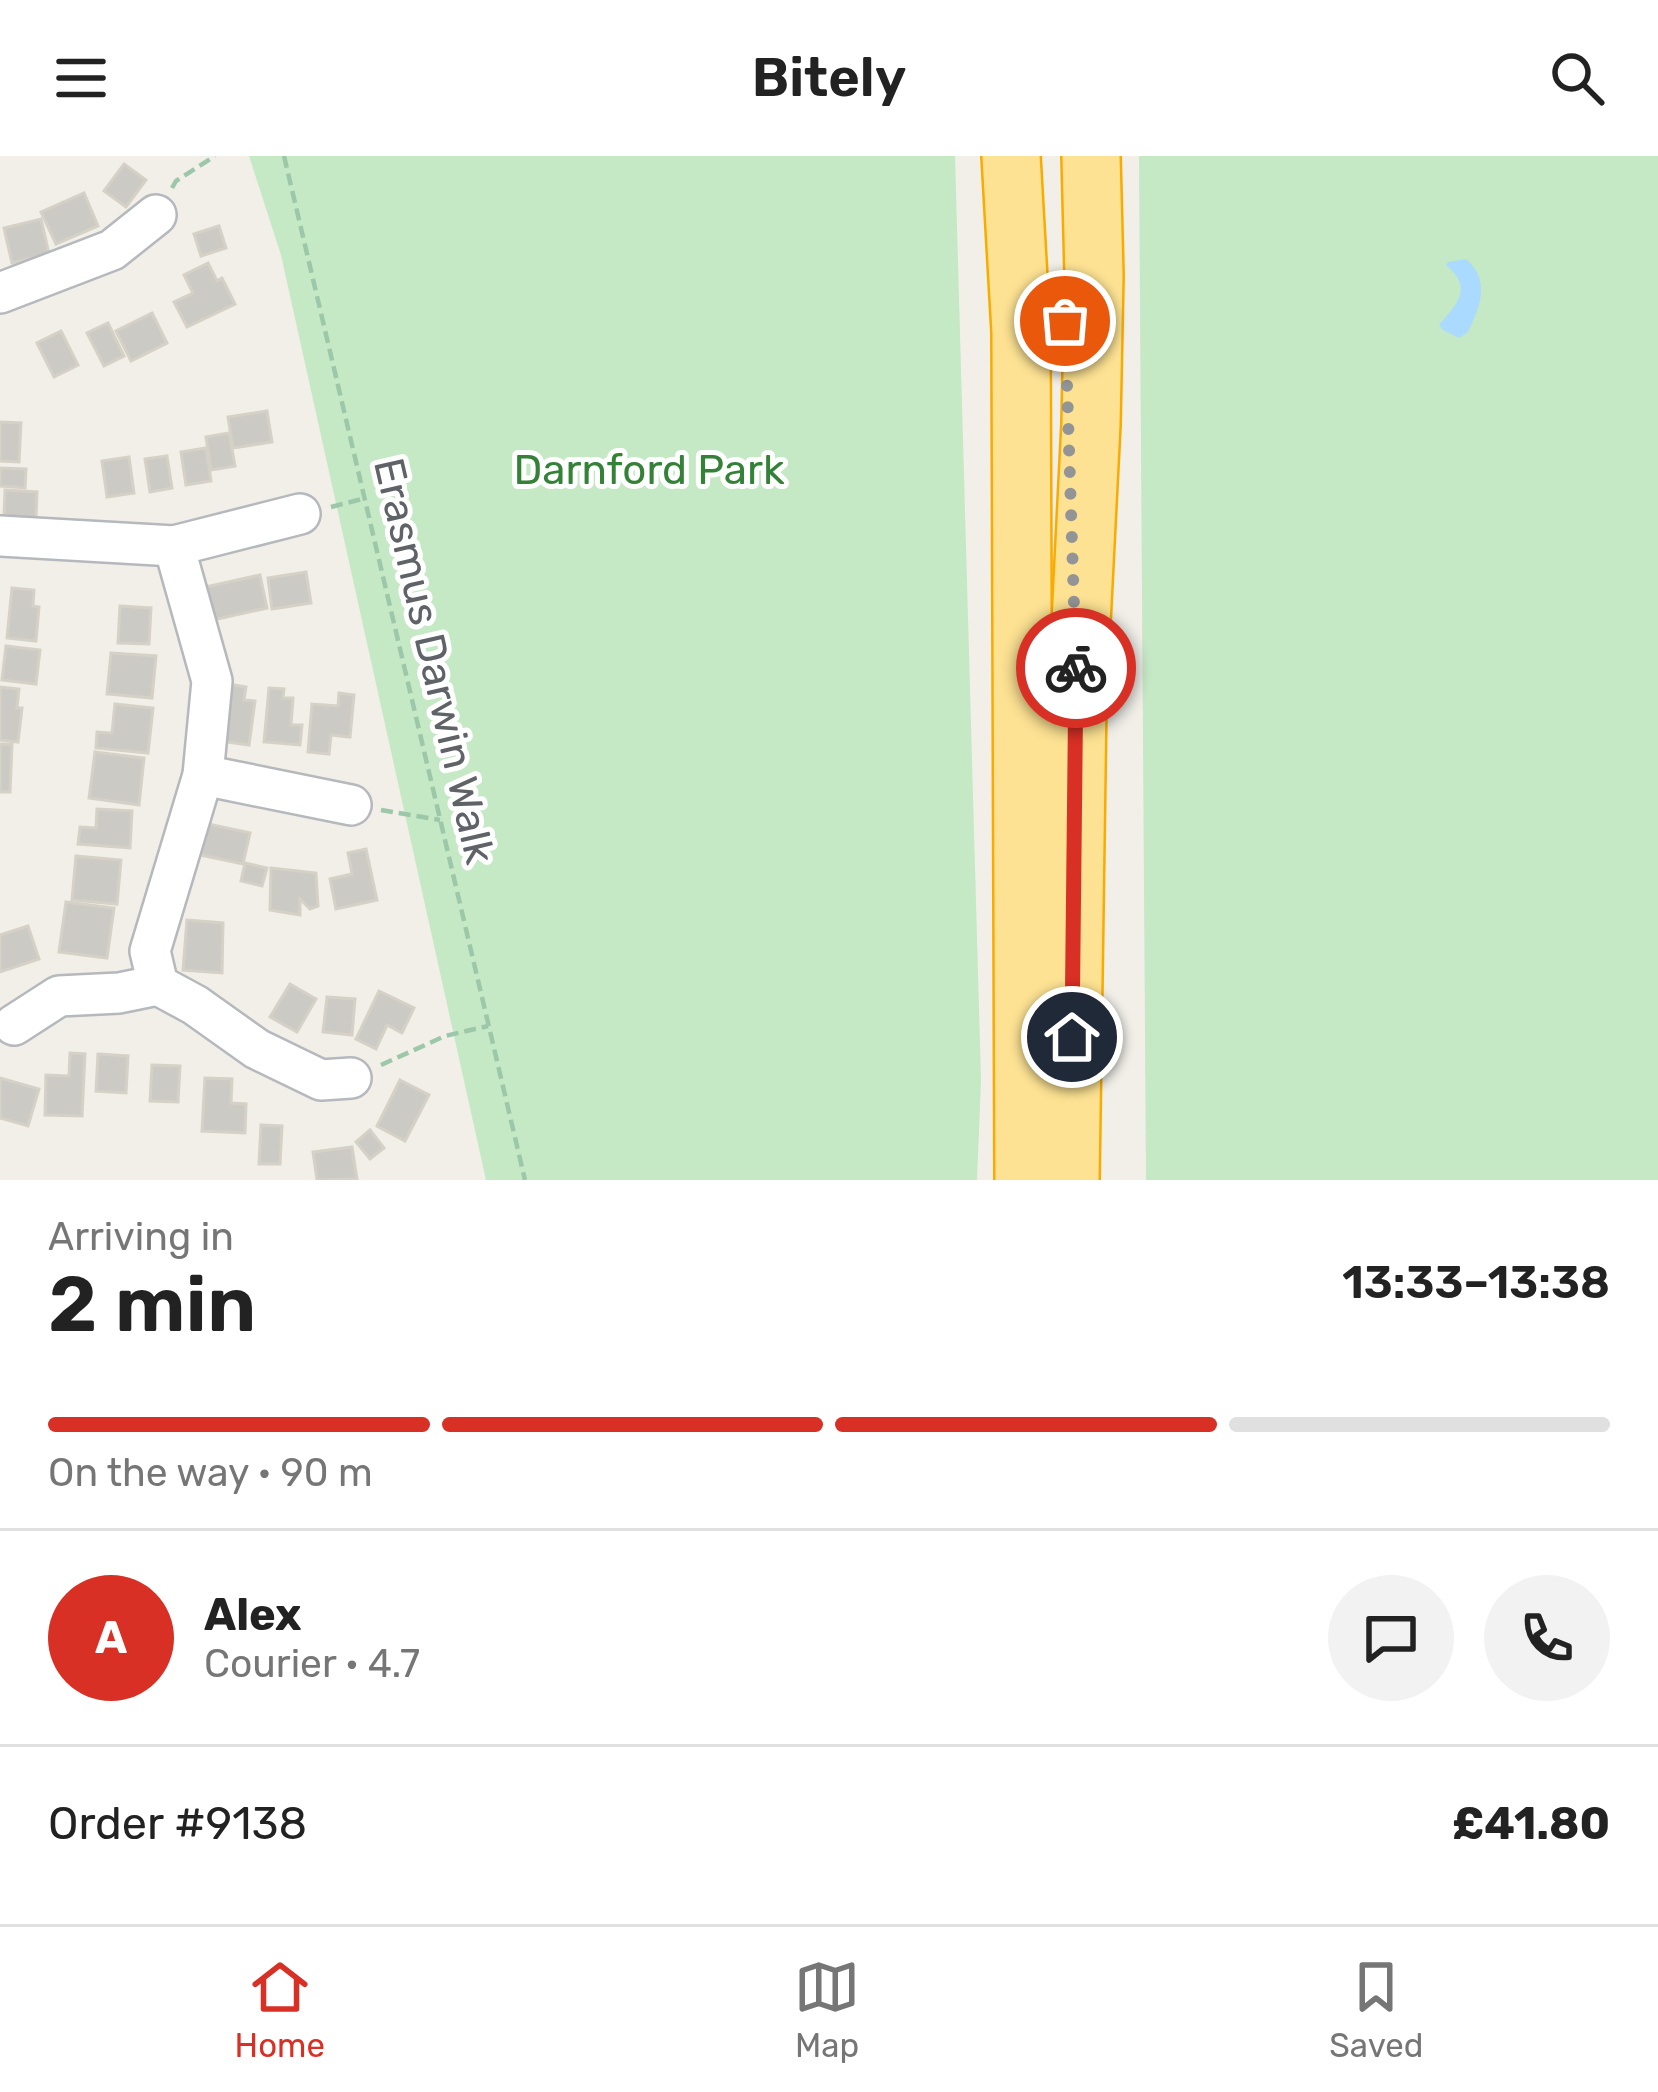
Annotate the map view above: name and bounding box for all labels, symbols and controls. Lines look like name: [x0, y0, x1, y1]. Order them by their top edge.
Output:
icon: menu: [48, 45, 114, 111]
icon: search: [1544, 45, 1610, 111]
text: Bitely: [752, 46, 906, 110]
pin: [1014, 270, 1116, 372]
icon: bag: [1032, 288, 1098, 354]
park label: Darnford Park: [513, 445, 785, 495]
street label: Erasmus Darwin Walk: [363, 453, 505, 869]
courier: [1016, 608, 1136, 728]
icon: bike: [1043, 635, 1109, 701]
pin: [1021, 986, 1123, 1088]
icon: home: [1039, 1004, 1105, 1070]
text: Arriving in: [48, 1214, 234, 1260]
text: 13:33–13:38: [1342, 1256, 1610, 1309]
text: 2 min: [48, 1258, 256, 1351]
text: On the way · 90 m: [48, 1450, 373, 1496]
button: chat: [1328, 1575, 1454, 1701]
button: phone: [1484, 1575, 1610, 1701]
text: Alex: [204, 1588, 302, 1641]
text: A: [95, 1611, 127, 1664]
text: Courier · 4.7: [204, 1641, 420, 1687]
text: Order #9138: [48, 1797, 307, 1850]
text: £41.80: [1452, 1797, 1610, 1850]
tab: Home: [235, 1954, 325, 2065]
tab: Map: [794, 1954, 860, 2065]
tab: Saved: [1329, 1954, 1423, 2065]

